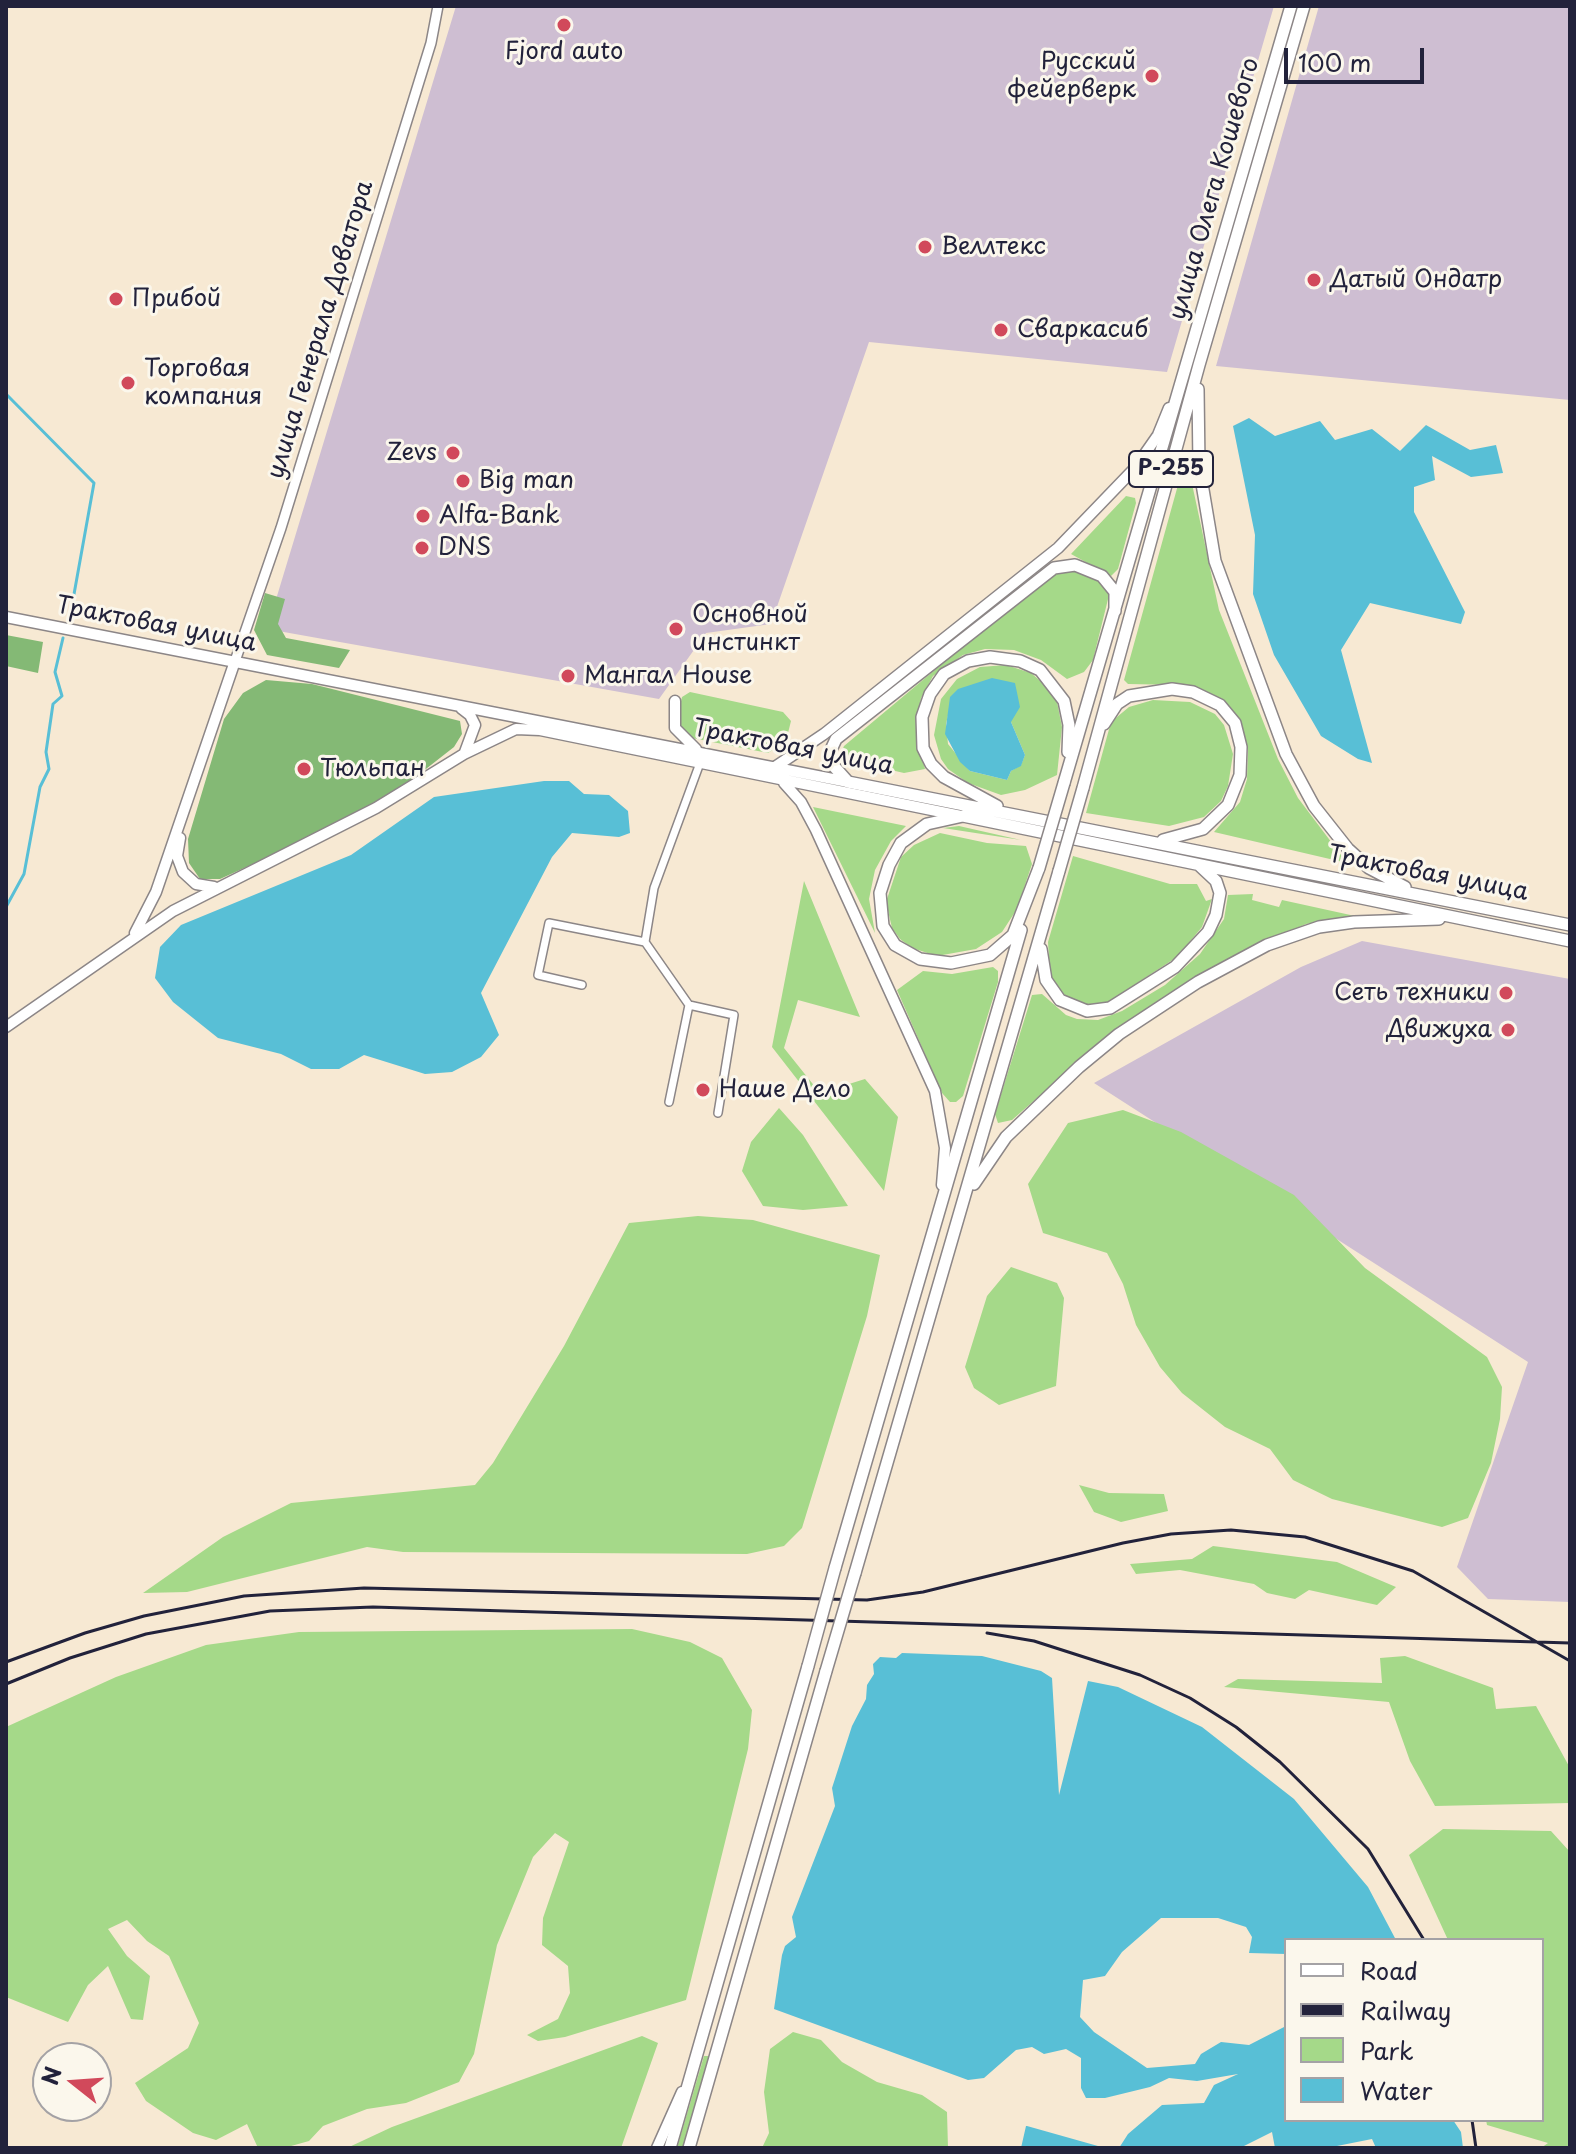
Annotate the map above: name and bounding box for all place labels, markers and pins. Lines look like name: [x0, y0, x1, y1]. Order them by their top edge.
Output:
marker: Fjord auto: [555, 16, 573, 34]
place label: Fjord auto: [505, 38, 623, 66]
place label: Русский фейерверк: [1007, 48, 1136, 104]
marker: Русский фейерверк: [1143, 67, 1161, 85]
place label: Веллтекс: [941, 233, 1046, 261]
marker: Веллтекс: [916, 238, 934, 256]
place label: Датый Ондатр: [1330, 266, 1502, 294]
marker: Датый Ондатр: [1305, 271, 1323, 289]
place label: Прибой: [132, 285, 221, 313]
marker: Прибой: [107, 290, 125, 308]
place label: Сваркаcиб: [1017, 316, 1148, 344]
marker: Сваркаcиб: [992, 321, 1010, 339]
place label: Торговая компания: [144, 355, 262, 411]
marker: Торговая компания: [119, 374, 137, 392]
place label: Zevs: [386, 439, 437, 467]
marker: Zevs: [444, 444, 462, 462]
place label: Big man: [479, 467, 574, 495]
marker: Big man: [454, 472, 472, 490]
place label: Alfa-Bank: [439, 502, 560, 530]
marker: Alfa-Bank: [414, 507, 432, 525]
place label: DNS: [438, 534, 491, 562]
marker: DNS: [413, 539, 431, 557]
place label: Основной инстинкт: [692, 601, 808, 657]
marker: Основной инстинкт: [667, 620, 685, 638]
place label: Мангал House: [584, 662, 752, 690]
marker: Мангал House: [559, 667, 577, 685]
place label: Тюльпан: [320, 755, 425, 783]
marker: Тюльпан: [295, 760, 313, 778]
place label: Сеть техники: [1334, 979, 1490, 1007]
marker: Сеть техники: [1497, 984, 1515, 1002]
place label: Движуха: [1386, 1016, 1492, 1044]
marker: Движуха: [1499, 1021, 1517, 1039]
place label: Наше Дело: [719, 1076, 851, 1104]
marker: Наше Дело: [694, 1081, 712, 1099]

